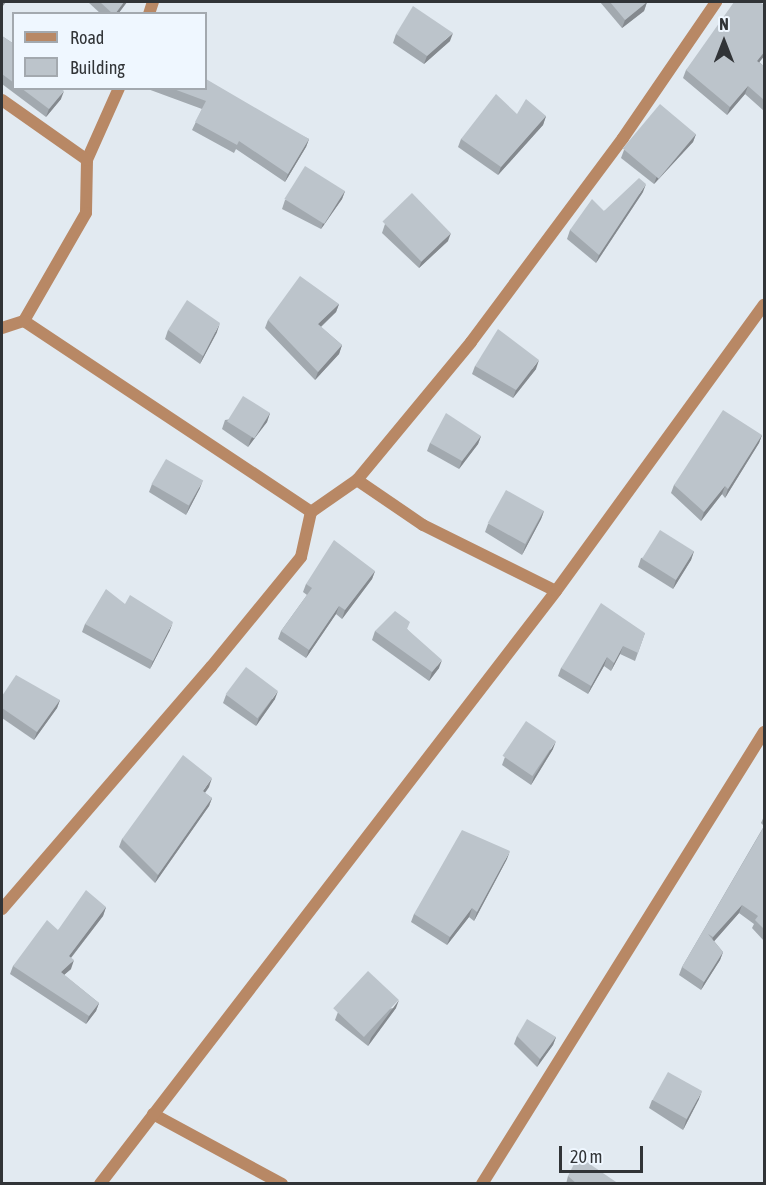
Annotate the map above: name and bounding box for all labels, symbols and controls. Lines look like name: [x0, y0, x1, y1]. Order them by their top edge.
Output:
legend: [12, 12, 207, 90]
north arrow: [694, 12, 754, 72]
text: N: [719, 15, 729, 33]
text: Road: [70, 27, 104, 48]
text: Building: [70, 57, 125, 78]
scale bar: [562, 1134, 646, 1172]
text: 20 m: [570, 1146, 602, 1167]

